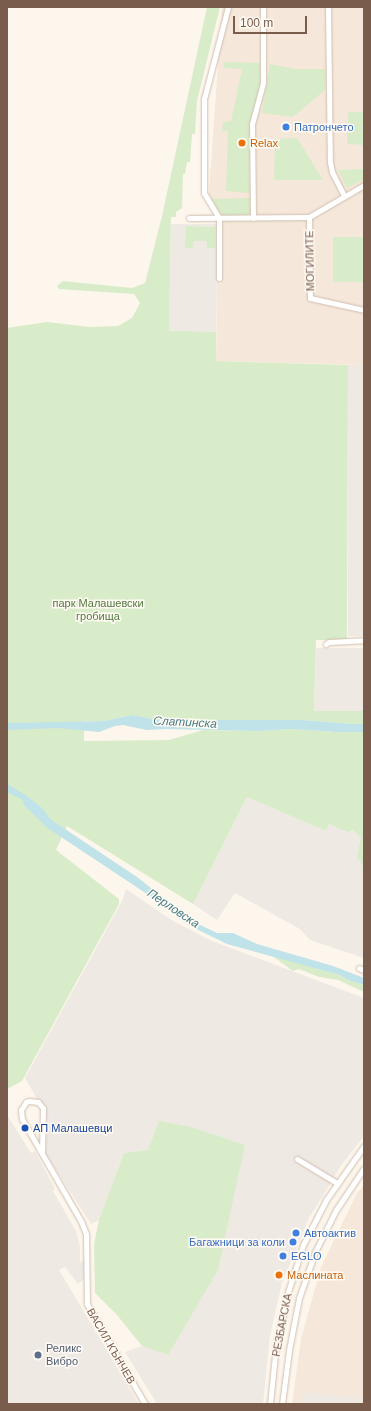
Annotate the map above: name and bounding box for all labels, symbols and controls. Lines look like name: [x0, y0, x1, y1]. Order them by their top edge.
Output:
scale bar: [235, 8, 309, 34]
text: 100 m: [240, 16, 273, 30]
place label: Патрончето: [294, 120, 354, 134]
marker: Патрончето: [281, 122, 291, 132]
place label: Relax: [250, 136, 278, 150]
marker: Relax: [237, 138, 247, 148]
street label: МОГИЛИТЕ: [303, 231, 317, 291]
park label: парк Малашевски гробища: [52, 597, 144, 623]
water label: Слатинска: [153, 714, 217, 732]
water label: Перловска: [144, 886, 202, 932]
place label: АП Малашевци: [33, 1121, 112, 1135]
marker: АП Малашевци: [20, 1123, 30, 1133]
place label: Автоактив: [304, 1226, 356, 1240]
marker: Автоактив: [291, 1228, 301, 1238]
place label: Багажници за коли: [189, 1235, 285, 1249]
marker: Багажници за коли: [288, 1237, 298, 1247]
place label: EGLO: [291, 1249, 322, 1263]
marker: EGLO: [278, 1251, 288, 1261]
place label: Маслината: [287, 1268, 343, 1282]
marker: Маслината: [274, 1270, 284, 1280]
street label: РЕЗБАРСКА: [269, 1292, 295, 1358]
street label: ВАСИЛ КЪНЧЕВ: [84, 1306, 138, 1386]
place label: Реликс Вибро: [46, 1342, 82, 1368]
marker: Реликс Вибро: [33, 1350, 43, 1360]

